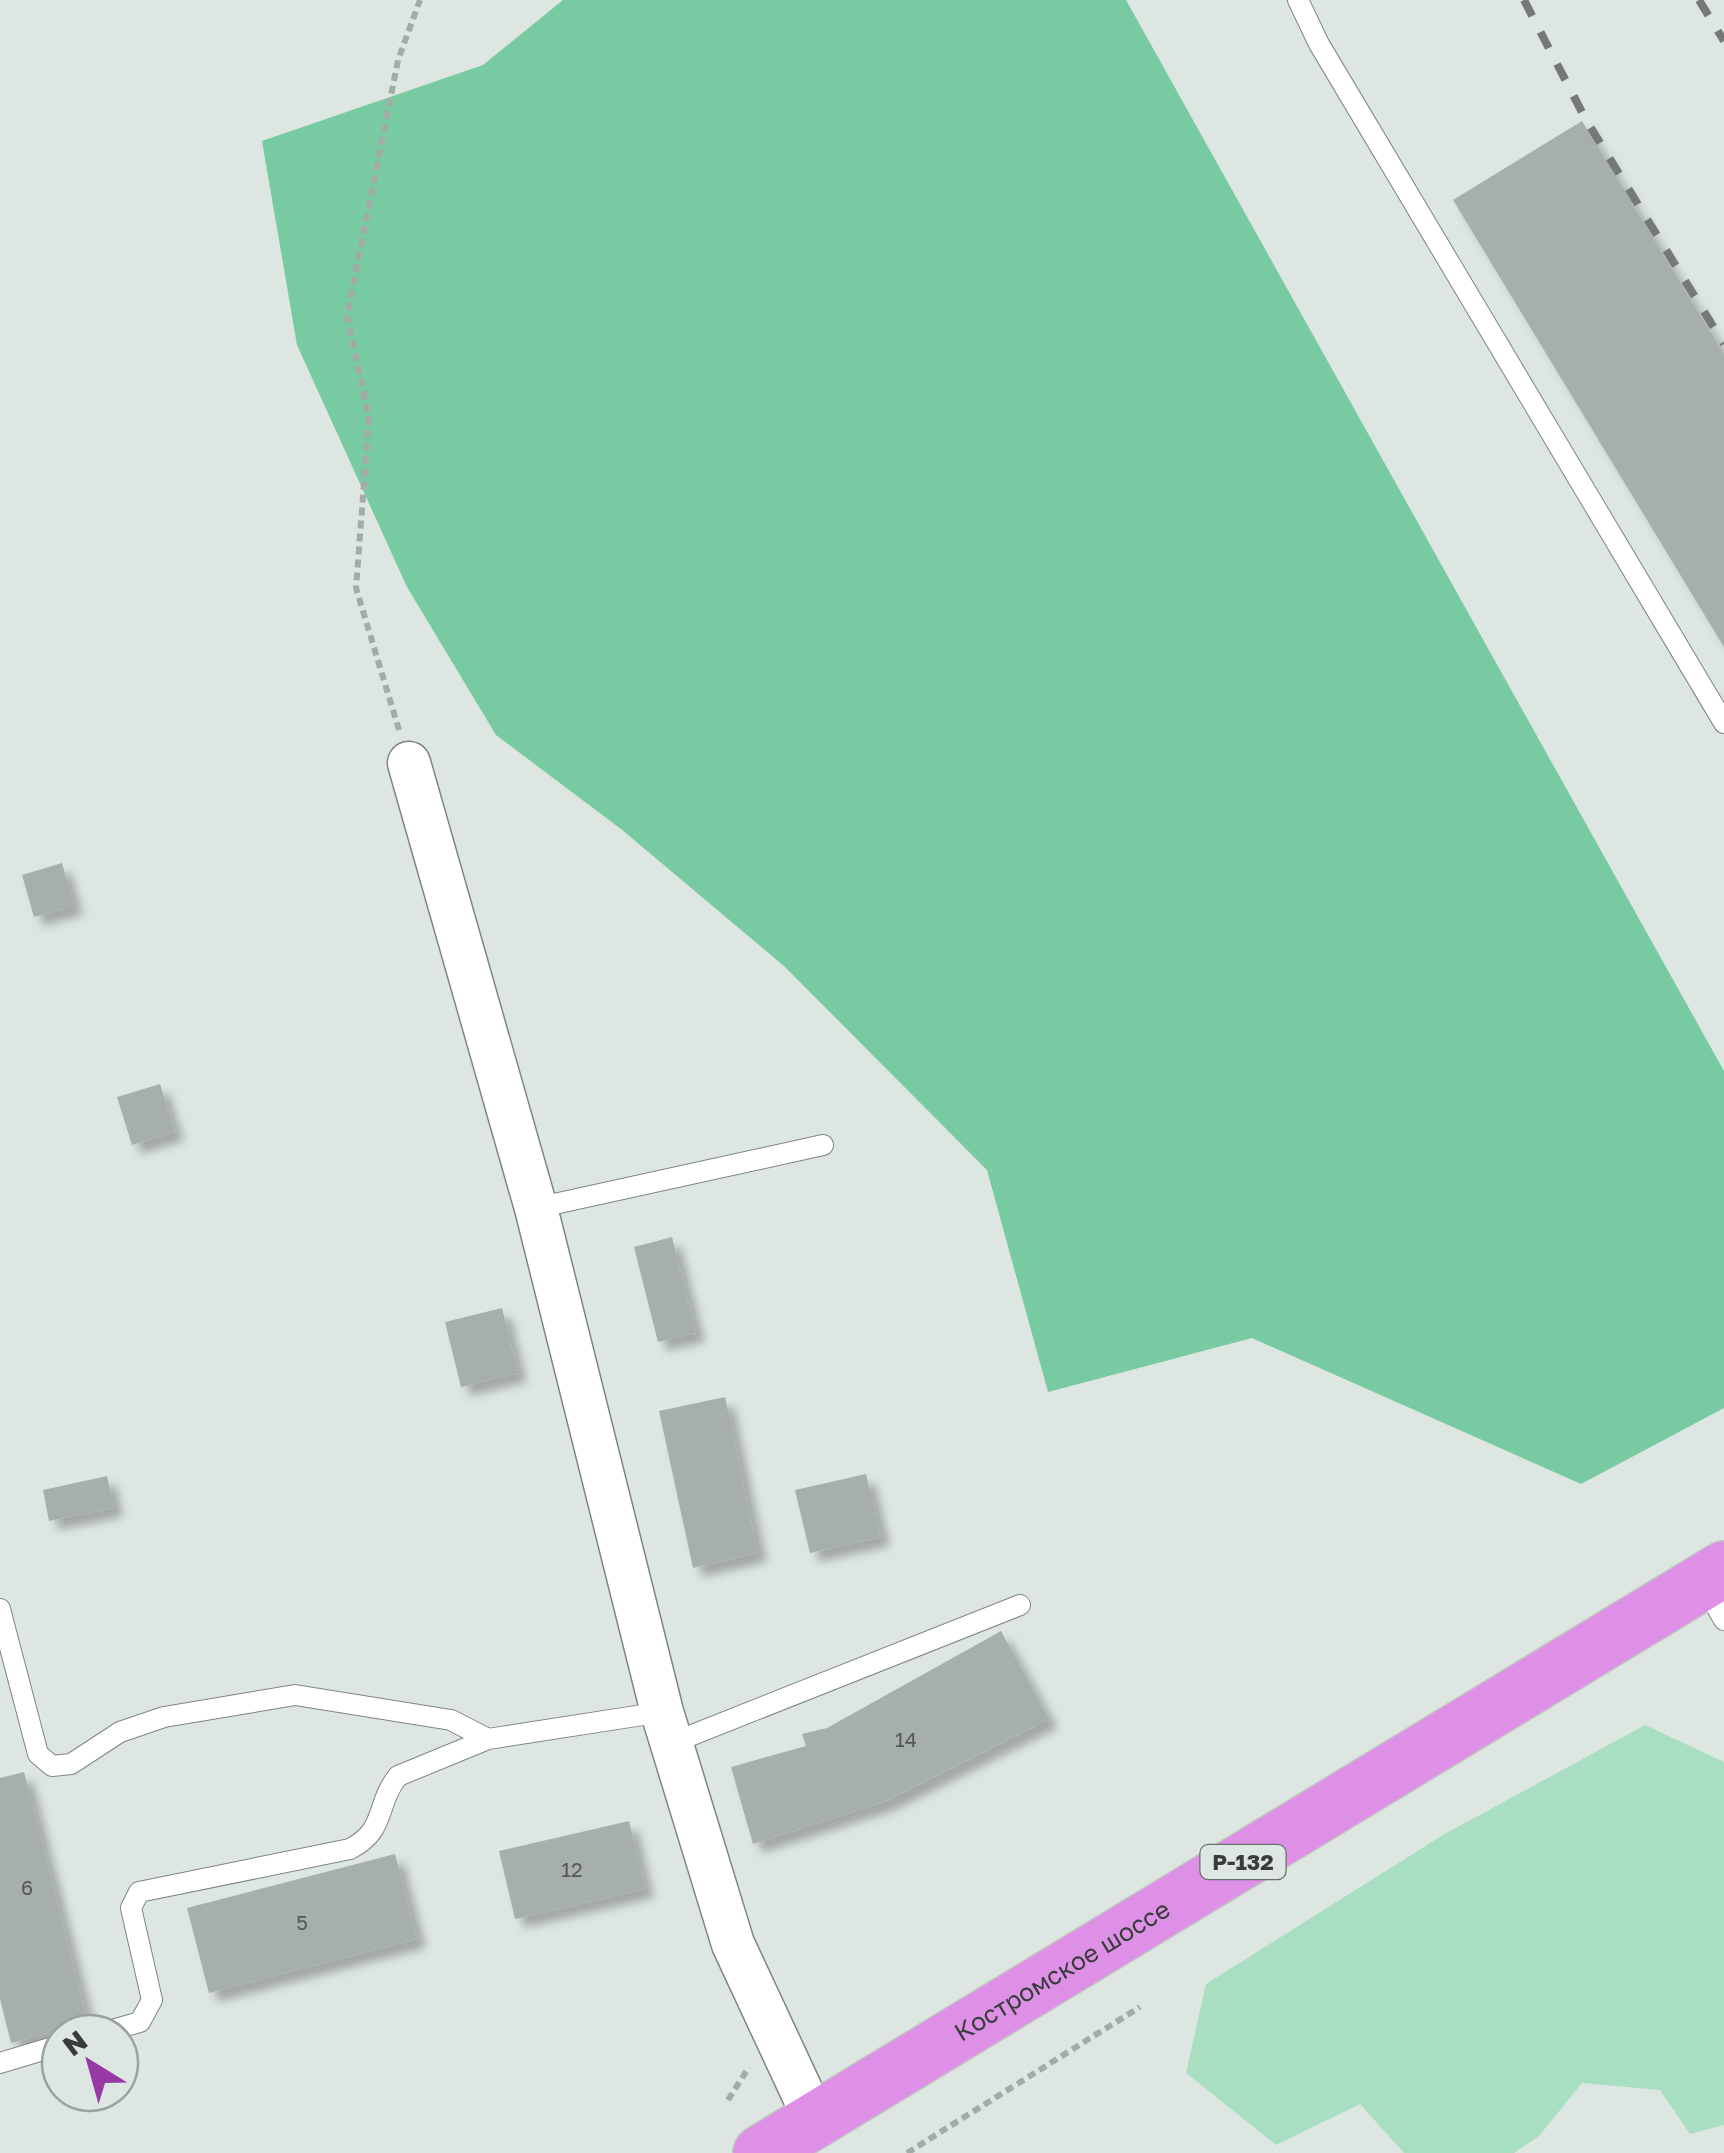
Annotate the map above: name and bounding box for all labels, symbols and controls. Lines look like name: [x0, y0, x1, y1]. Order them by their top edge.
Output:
house number: 14: [895, 1727, 917, 1751]
road number: Р-132: [1200, 1845, 1286, 1879]
house number: 12: [561, 1857, 583, 1881]
house number: 6: [21, 1875, 33, 1899]
street label: Костромское шоссе: [948, 1893, 1175, 2047]
house number: 5: [296, 1910, 308, 1934]
north arrow: [40, 2013, 140, 2113]
text: N: [56, 2023, 93, 2062]

